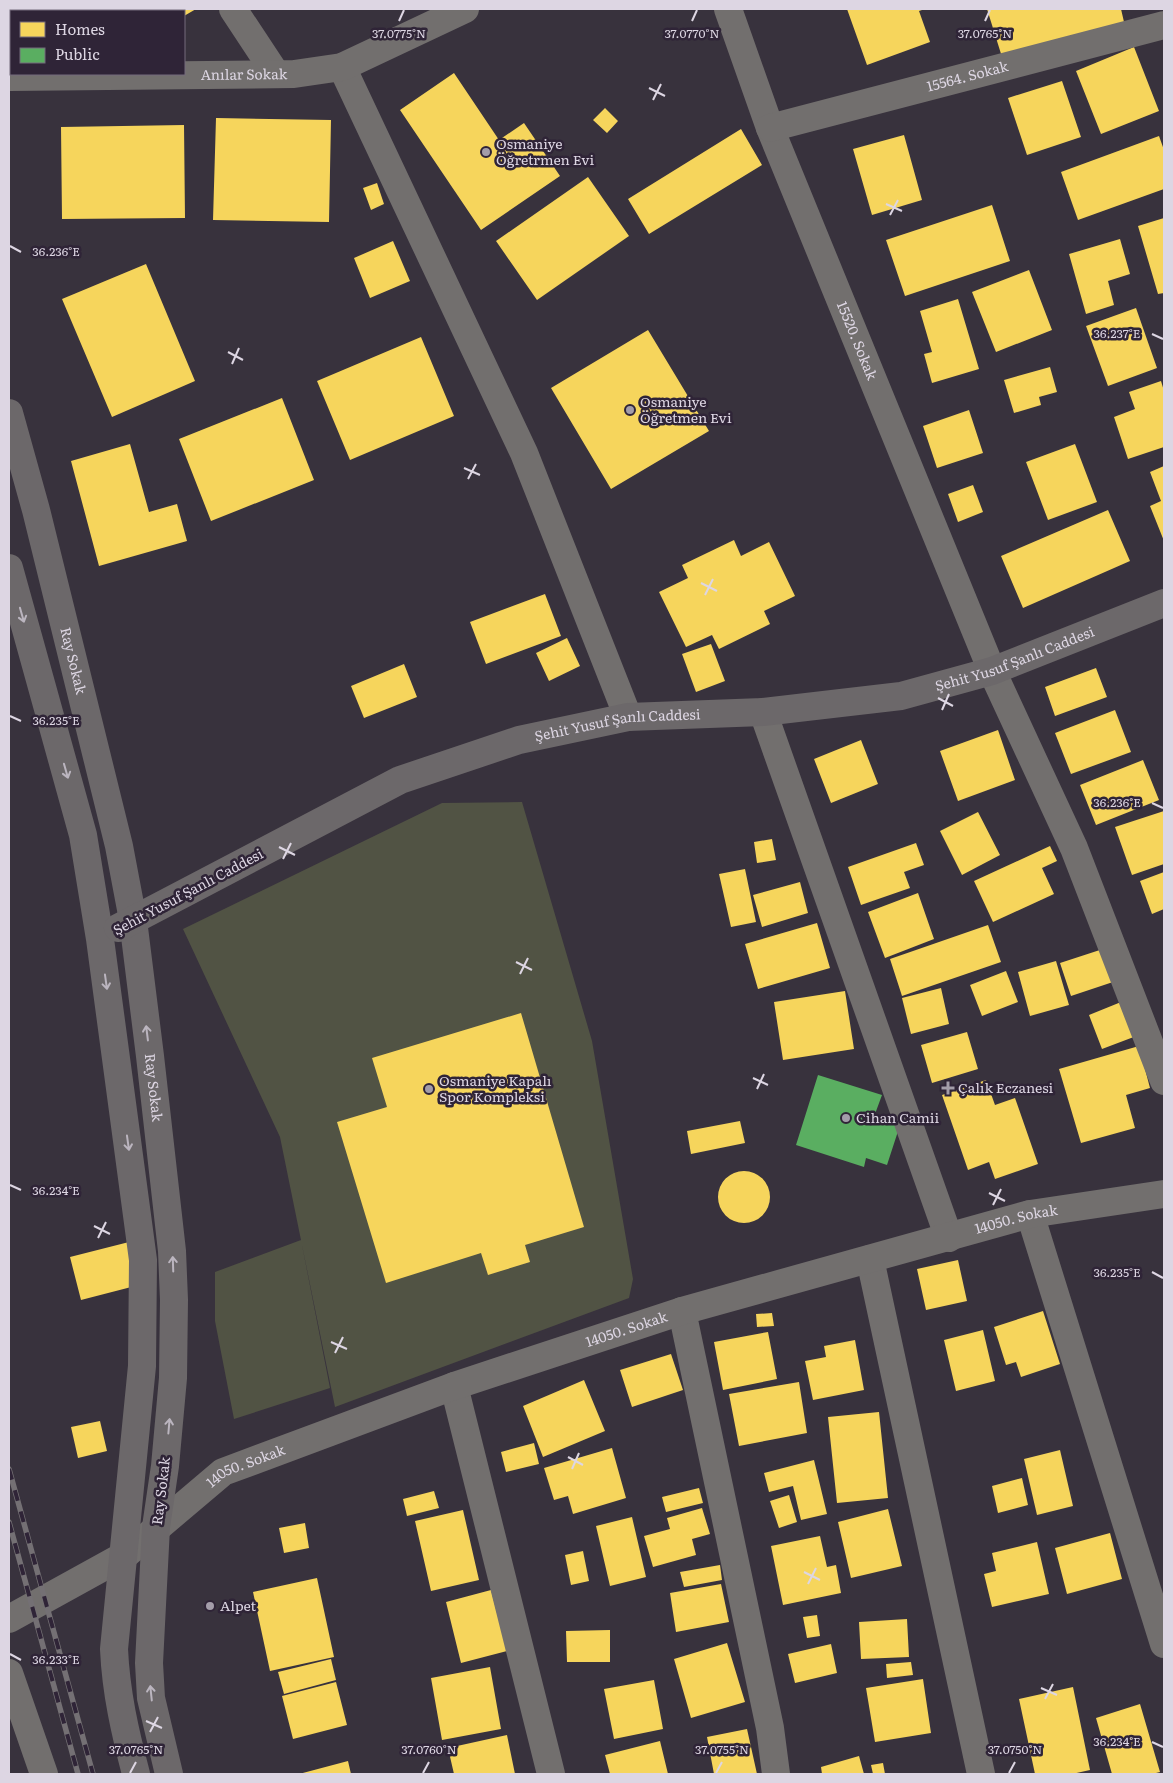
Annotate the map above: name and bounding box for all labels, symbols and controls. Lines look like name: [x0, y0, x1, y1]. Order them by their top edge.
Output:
legend: [10, 10, 185, 75]
text: Homes: [55, 17, 105, 40]
text: 37.0775°N: [372, 24, 426, 42]
text: 37.0770°N: [664, 24, 720, 42]
text: 37.0765°N: [958, 24, 1012, 42]
text: Public: [55, 42, 100, 65]
street label: 15564. Sokak: [924, 55, 1011, 96]
street label: Anılar Sokak: [201, 63, 288, 84]
place label: Osmaniye Öğretrmen Evi: [496, 133, 595, 169]
marker: Osmaniye Öğretrmen Evi: [480, 146, 492, 158]
text: 36.236°E: [32, 242, 80, 260]
street label: 15520. Sokak: [833, 298, 883, 383]
text: 36.237°E: [1094, 324, 1141, 342]
place label: Osmaniye Öğretmen Evi: [640, 391, 732, 427]
marker: Osmaniye Öğretmen Evi: [624, 404, 636, 416]
one-way arrow: [18, 606, 27, 622]
street label: Şehit Yusuf Şanlı Caddesi: [933, 621, 1097, 695]
street label: Ray Sokak: [56, 625, 92, 697]
street label: Şehit Yusuf Şanlı Caddesi: [532, 703, 701, 745]
text: 36.235°E: [32, 711, 80, 729]
one-way arrow: [62, 763, 71, 779]
text: 36.236°E: [1093, 793, 1141, 811]
street label: Şehit Yusuf Şanlı Caddesi: [109, 843, 266, 939]
one-way arrow: [101, 974, 111, 990]
one-way arrow: [142, 1025, 152, 1041]
street label: Ray Sokak: [141, 1052, 168, 1123]
place label: Osmaniye Kapalı Spor Kompleksi: [439, 1070, 552, 1106]
place label: Çalık Eczanesi: [958, 1077, 1053, 1097]
marker: Çalık Eczanesi: [942, 1082, 954, 1094]
marker: Osmaniye Kapalı Spor Kompleksi: [423, 1083, 435, 1095]
place label: Cihan Camii: [856, 1107, 939, 1127]
marker: Cihan Camii: [840, 1112, 852, 1124]
one-way arrow: [124, 1135, 134, 1151]
text: 36.234°E: [32, 1181, 80, 1199]
street label: 14050. Sokak: [972, 1199, 1059, 1238]
one-way arrow: [168, 1256, 177, 1272]
text: 36.235°E: [1093, 1263, 1141, 1281]
street label: 14050. Sokak: [583, 1305, 670, 1351]
one-way arrow: [164, 1418, 173, 1434]
street label: 14050. Sokak: [201, 1439, 288, 1491]
street label: Ray Sokak: [146, 1455, 174, 1526]
place label: Alpet: [220, 1595, 257, 1615]
marker: Alpet: [204, 1600, 216, 1612]
text: 36.233°E: [32, 1650, 80, 1668]
one-way arrow: [146, 1685, 156, 1701]
text: 36.234°E: [1093, 1732, 1141, 1750]
text: 37.0765°N: [109, 1740, 163, 1758]
text: 37.0760°N: [401, 1740, 457, 1758]
text: 37.0755°N: [695, 1740, 749, 1758]
text: 37.0750°N: [988, 1740, 1042, 1758]

